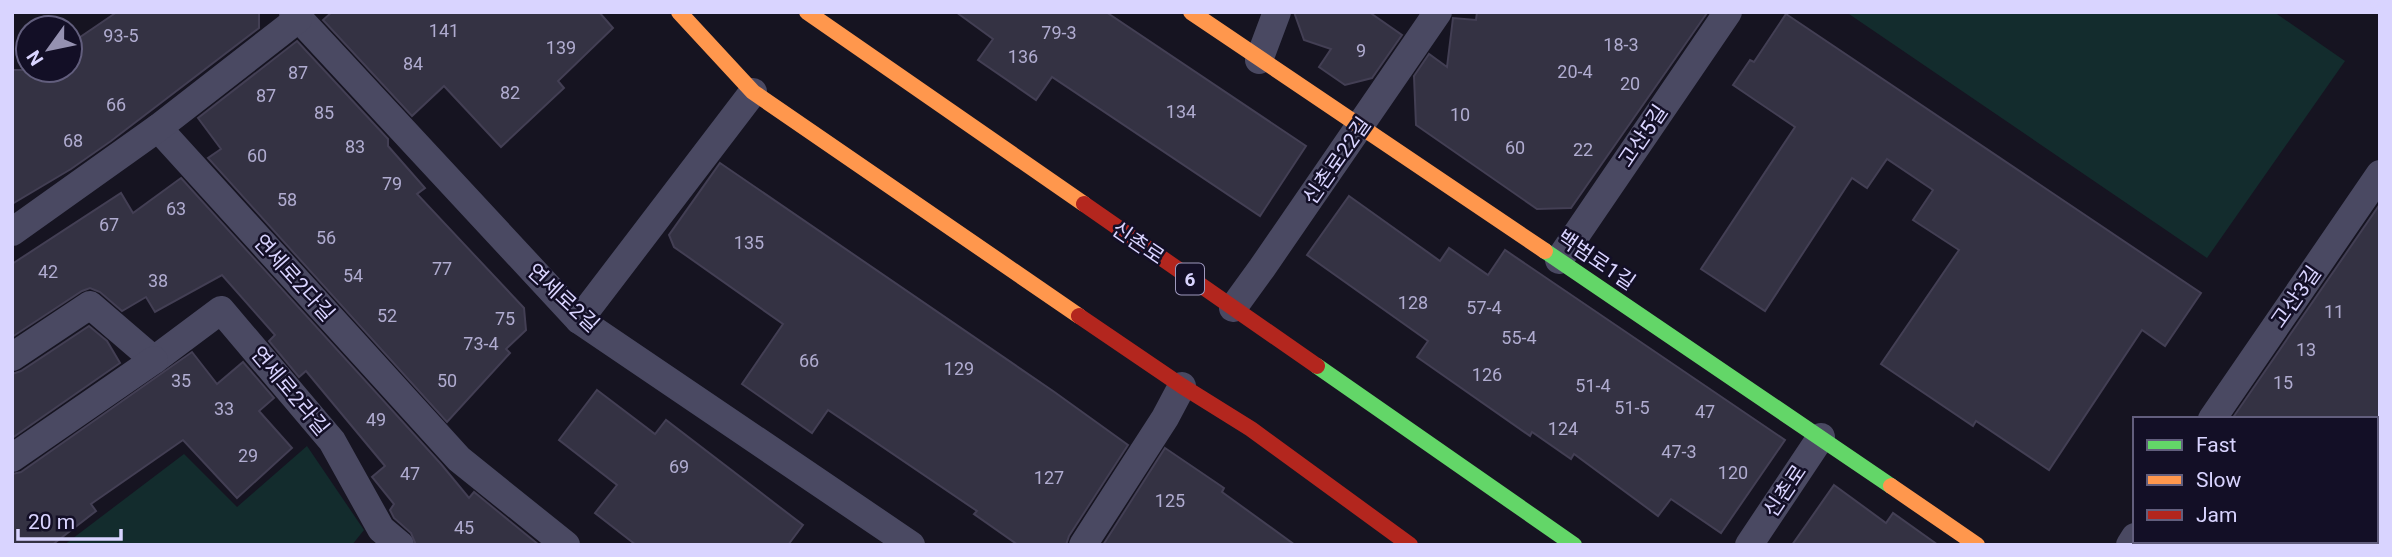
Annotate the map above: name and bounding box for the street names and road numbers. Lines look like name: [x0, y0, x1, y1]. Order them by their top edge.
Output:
street label: 고산5길: [1614, 100, 1672, 172]
street label: 신촌로22길: [1298, 113, 1376, 209]
street label: 신촌로: [1107, 217, 1169, 269]
street label: 백범로1길: [1552, 225, 1640, 295]
street label: 연세로2다길: [249, 230, 339, 326]
street label: 연세로2길: [522, 259, 604, 337]
street label: 고산3길: [2266, 262, 2326, 332]
road number: 6: [1176, 264, 1204, 294]
street label: 연세로2라길: [246, 342, 334, 440]
street label: 신촌로: [1759, 460, 1811, 522]

